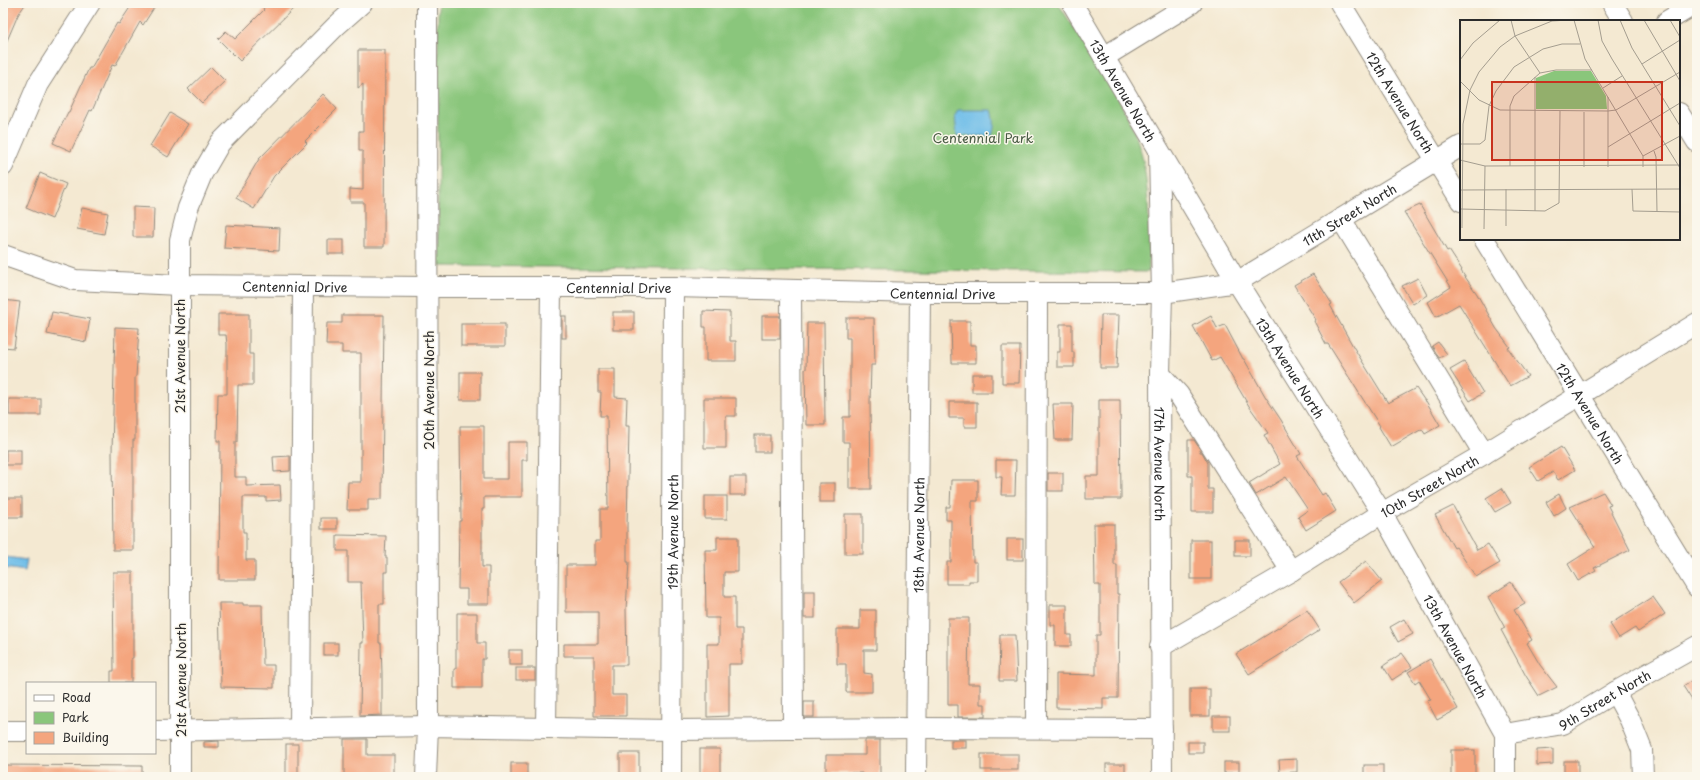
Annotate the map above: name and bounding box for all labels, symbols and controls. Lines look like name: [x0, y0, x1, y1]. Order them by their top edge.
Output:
inset map: [1460, 20, 1680, 240]
street label: 13th Avenue North: [1086, 35, 1161, 145]
street label: 12th Avenue North: [1362, 48, 1439, 156]
park label: Centennial Park: [932, 128, 1034, 147]
street label: 11th Street North: [1298, 178, 1399, 250]
street label: Centennial Drive: [242, 276, 348, 296]
street label: Centennial Drive: [566, 278, 671, 297]
street label: Centennial Drive: [890, 283, 995, 303]
street label: 21st Avenue North: [170, 299, 189, 413]
street label: 13th Avenue North: [1252, 313, 1330, 422]
street label: 20th Avenue North: [419, 330, 438, 450]
street label: 12th Avenue North: [1552, 359, 1629, 467]
street label: 17th Avenue North: [1151, 407, 1170, 521]
street label: 10th Street North: [1377, 450, 1482, 522]
street label: 19th Avenue North: [662, 474, 682, 590]
street label: 18th Avenue North: [908, 477, 928, 593]
street label: 13th Avenue North: [1419, 591, 1493, 701]
street label: 21st Avenue North: [171, 623, 190, 737]
street label: 9th Street North: [1555, 665, 1654, 734]
legend: [26, 682, 156, 754]
text: Road: [62, 688, 91, 706]
text: Park: [62, 708, 89, 726]
text: Building: [62, 728, 109, 746]

